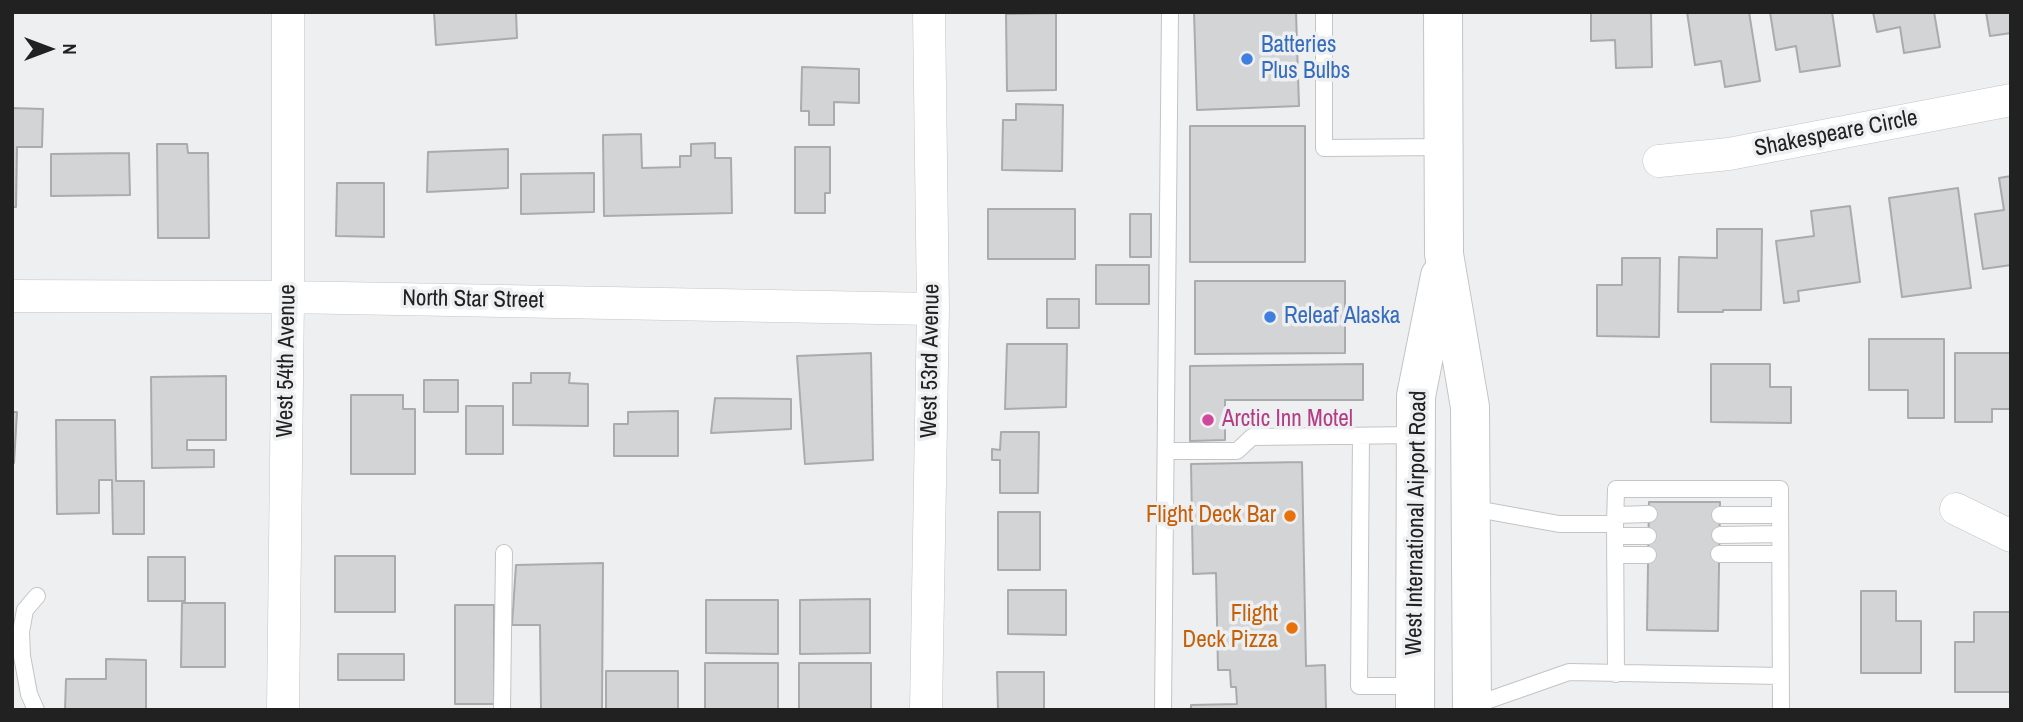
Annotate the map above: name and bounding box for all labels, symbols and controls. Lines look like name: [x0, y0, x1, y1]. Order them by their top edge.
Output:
north arrow: [14, 14, 84, 84]
place label: Batteries Plus Bulbs: [1261, 32, 1350, 86]
text: N: [57, 43, 83, 55]
marker: Batteries Plus Bulbs: [1239, 51, 1255, 67]
street label: Shakespeare Circle: [1752, 105, 1920, 163]
street label: West 54th Avenue: [272, 284, 302, 438]
street label: West 53rd Avenue: [916, 284, 946, 438]
street label: North Star Street: [402, 285, 544, 315]
place label: Releaf Alaska: [1284, 303, 1400, 331]
marker: Releaf Alaska: [1262, 309, 1278, 325]
street label: West International Airport Road: [1401, 390, 1433, 656]
place label: Arctic Inn Motel: [1222, 406, 1353, 434]
marker: Arctic Inn Motel: [1200, 412, 1216, 428]
place label: Flight Deck Bar: [1146, 502, 1276, 530]
marker: Flight Deck Bar: [1282, 508, 1298, 524]
place label: Flight Deck Pizza: [1183, 601, 1278, 655]
marker: Flight Deck Pizza: [1284, 620, 1300, 636]

